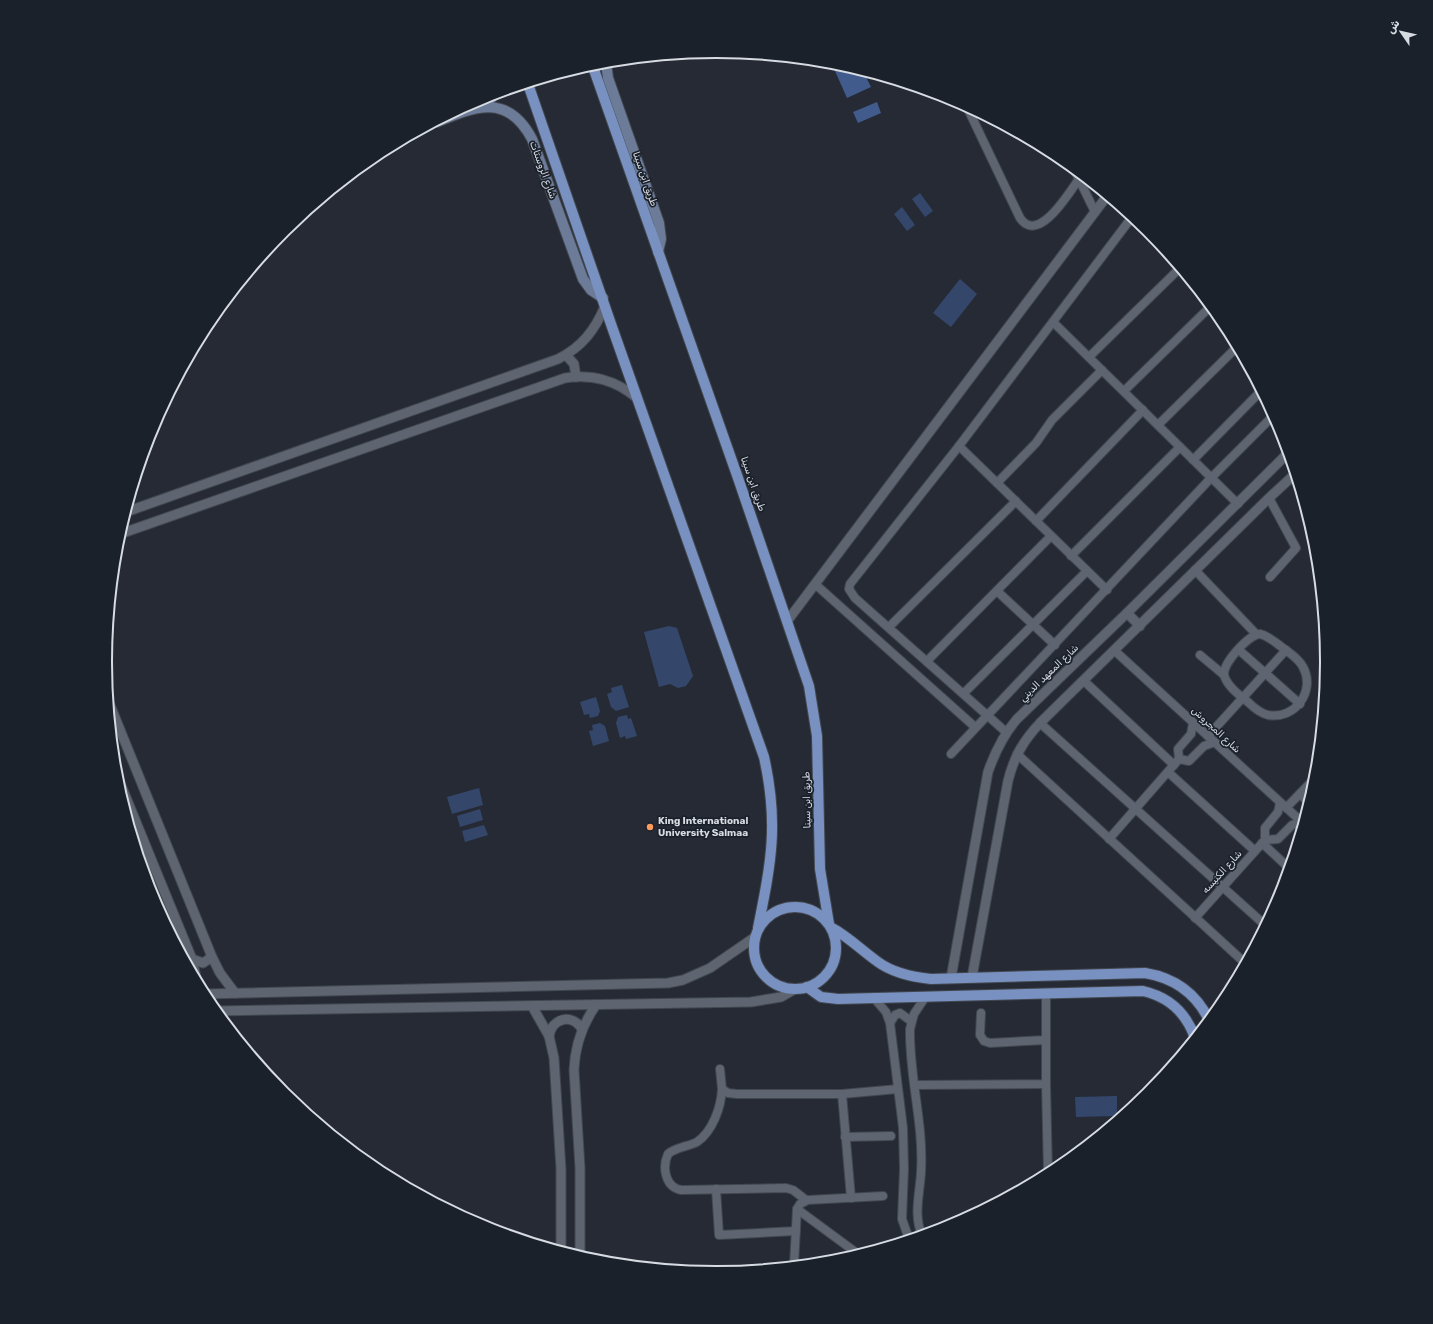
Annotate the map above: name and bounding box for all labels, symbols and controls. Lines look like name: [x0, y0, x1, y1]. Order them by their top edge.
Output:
north arrow: [1381, 12, 1421, 52]
text: ش: [1384, 17, 1402, 36]
street label: شارع الروستات: [526, 139, 559, 201]
street label: طريق ابن سينا: [630, 150, 660, 208]
street label: طريق ابن سينا: [738, 455, 768, 513]
street label: شارع المعهد الديني: [1017, 642, 1082, 706]
street label: شارع المجروش: [1188, 704, 1243, 756]
street label: طريق ابن سينا: [801, 771, 813, 829]
place label: King International University Salmaa: [658, 815, 748, 839]
marker: King International University Salmaa: [645, 822, 655, 832]
street label: شارع الكنيسه: [1199, 848, 1245, 897]

